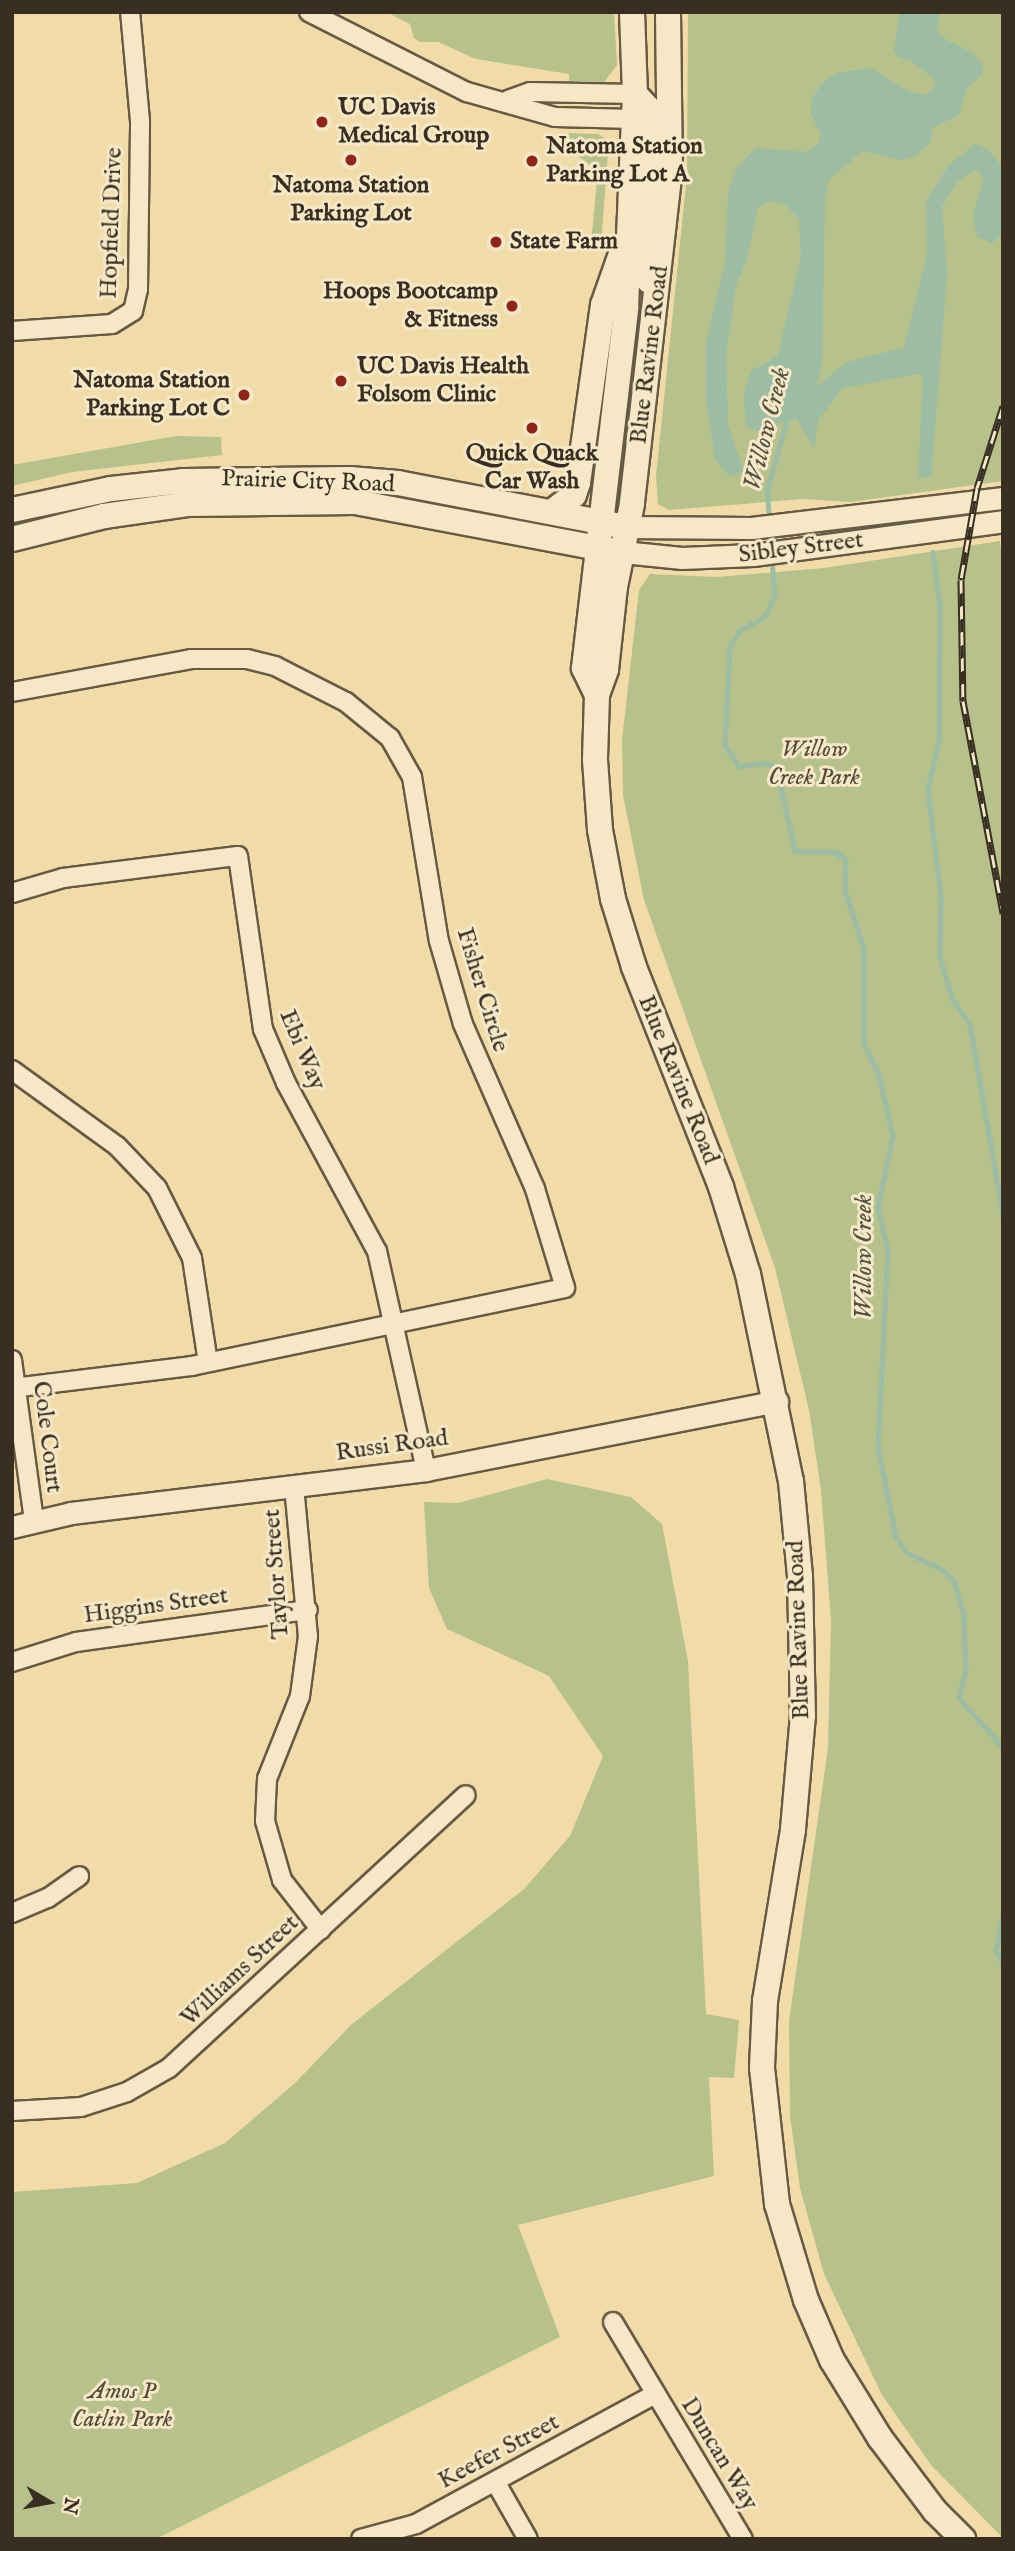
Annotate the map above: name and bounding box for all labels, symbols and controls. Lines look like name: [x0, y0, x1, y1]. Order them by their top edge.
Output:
place label: UC Davis Medical Group: [338, 94, 489, 150]
marker: UC Davis Medical Group: [312, 112, 332, 132]
place label: Natoma Station Parking Lot A: [546, 133, 703, 189]
street label: Hopfield Drive: [95, 147, 129, 299]
marker: Natoma Station Parking Lot: [343, 152, 359, 168]
marker: Natoma Station Parking Lot A: [524, 153, 540, 169]
place label: Natoma Station Parking Lot: [273, 172, 429, 228]
place label: State Farm: [510, 228, 618, 256]
marker: State Farm: [488, 234, 504, 250]
street label: Blue Ravine Road: [625, 264, 675, 446]
place label: Hoops Bootcamp & Fitness: [323, 278, 498, 334]
marker: Hoops Bootcamp & Fitness: [504, 298, 520, 314]
place label: UC Davis Health Folsom Clinic: [357, 353, 529, 409]
water label: Willow Creek: [737, 364, 797, 494]
place label: Natoma Station Parking Lot C: [73, 367, 230, 423]
marker: UC Davis Health Folsom Clinic: [331, 371, 351, 391]
marker: Natoma Station Parking Lot C: [236, 387, 252, 403]
marker: Quick Quack Car Wash: [524, 420, 540, 436]
place label: Quick Quack Car Wash: [466, 440, 598, 496]
street label: Prairie City Road: [221, 465, 395, 499]
street label: Sibley Street: [737, 526, 865, 570]
park label: Willow Creek Park: [768, 736, 860, 792]
street label: Fisher Circle: [450, 925, 514, 1055]
street label: Blue Ravine Road: [631, 991, 725, 1169]
street label: Ebi Way: [272, 1006, 332, 1094]
water label: Willow Creek: [848, 1194, 880, 1320]
street label: Cole Court: [26, 1380, 68, 1494]
street label: Russi Road: [334, 1424, 450, 1468]
street label: Taylor Street: [258, 1508, 296, 1640]
street label: Blue Ravine Road: [781, 1540, 817, 1720]
street label: Higgins Street: [82, 1582, 230, 1630]
street label: Williams Street: [175, 1909, 305, 2033]
park label: Amos P Catlin Park: [72, 2378, 172, 2434]
street label: Duncan Way: [674, 2392, 764, 2516]
street label: Keefer Street: [434, 2408, 564, 2496]
north arrow: [14, 2467, 84, 2537]
text: N: [56, 2495, 83, 2516]

